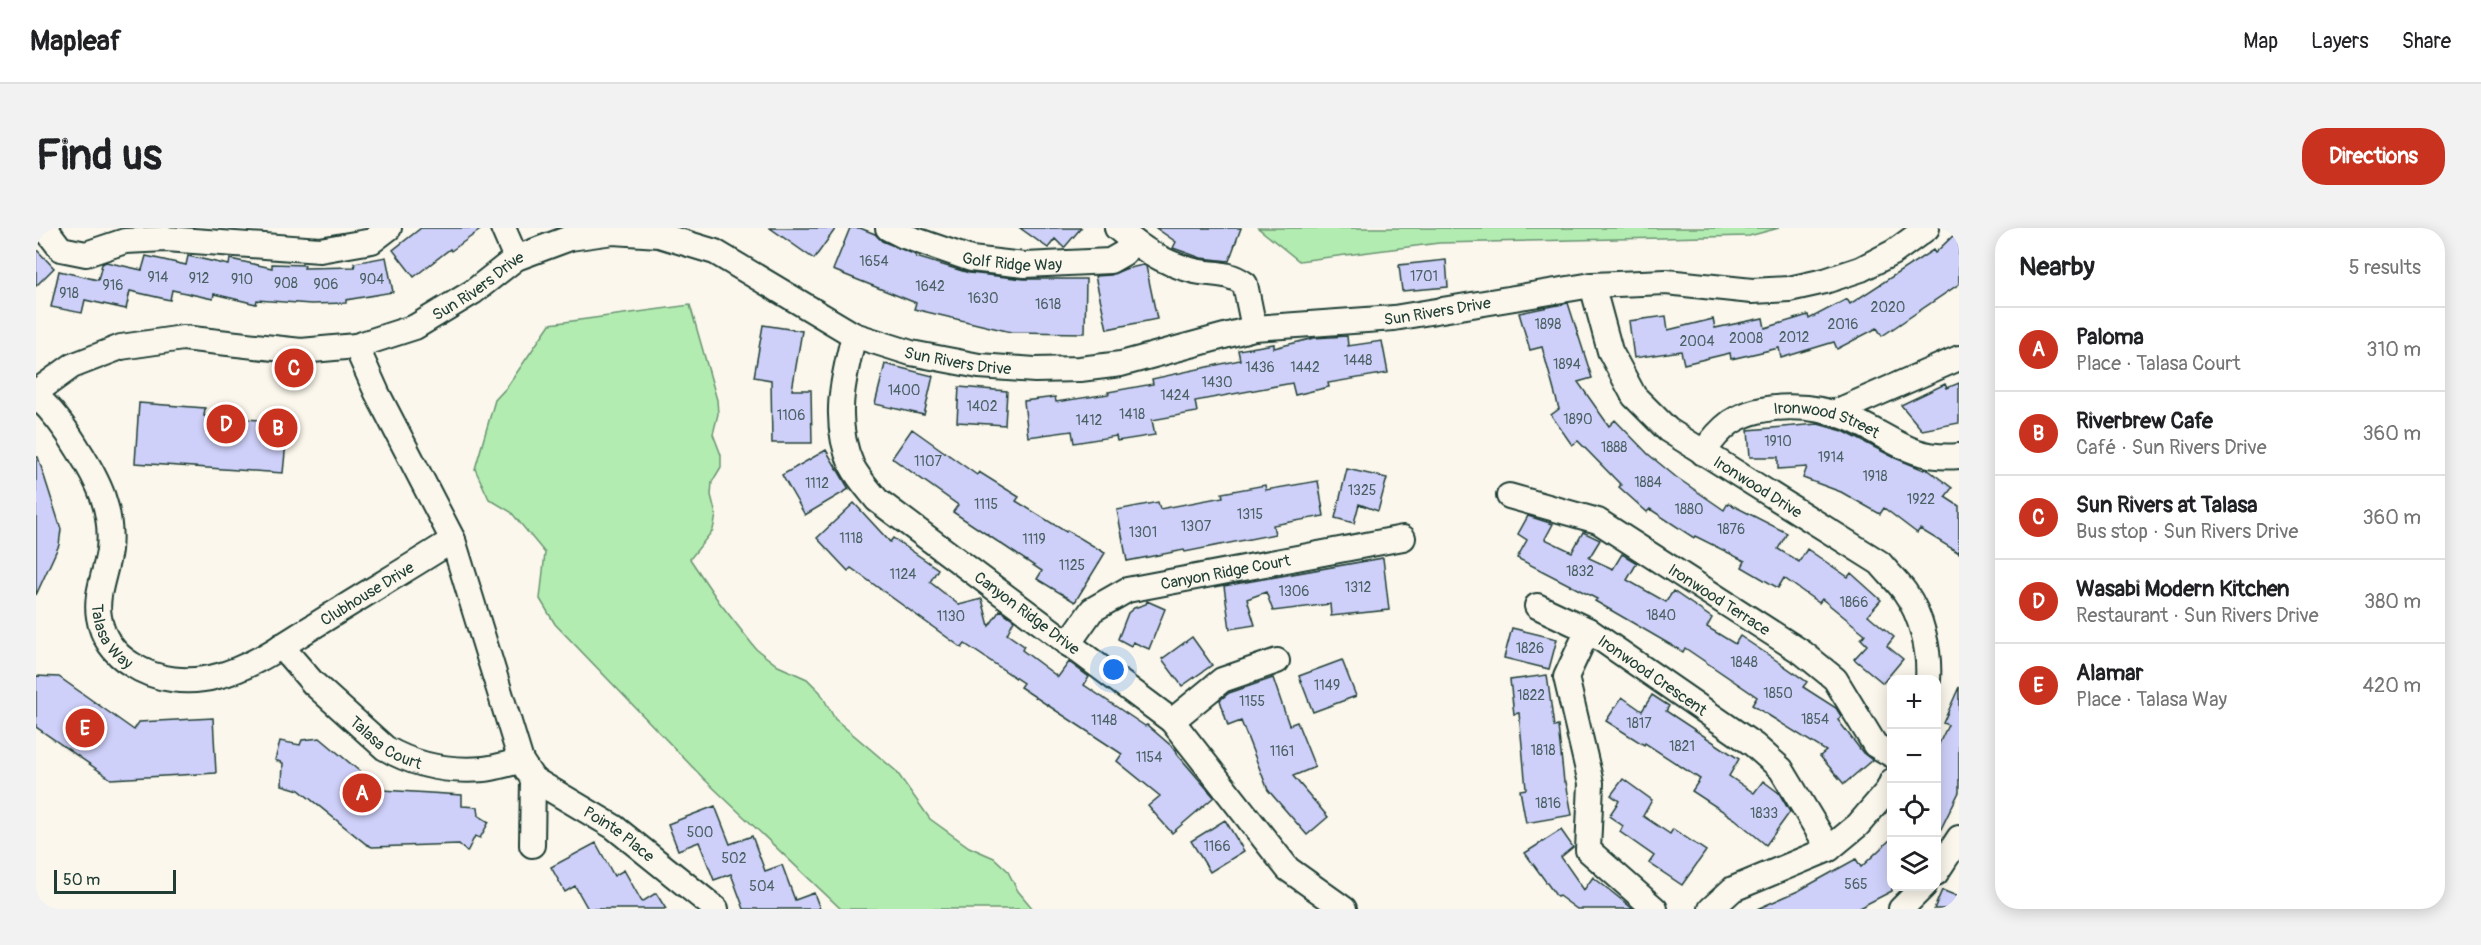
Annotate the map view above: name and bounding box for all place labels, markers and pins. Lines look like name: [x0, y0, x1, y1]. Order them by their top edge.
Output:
pin: C: [274, 346, 314, 390]
pin: D: [206, 402, 246, 446]
pin: B: [258, 406, 298, 450]
pin: E: [65, 706, 104, 750]
pin: A: [342, 770, 382, 816]

